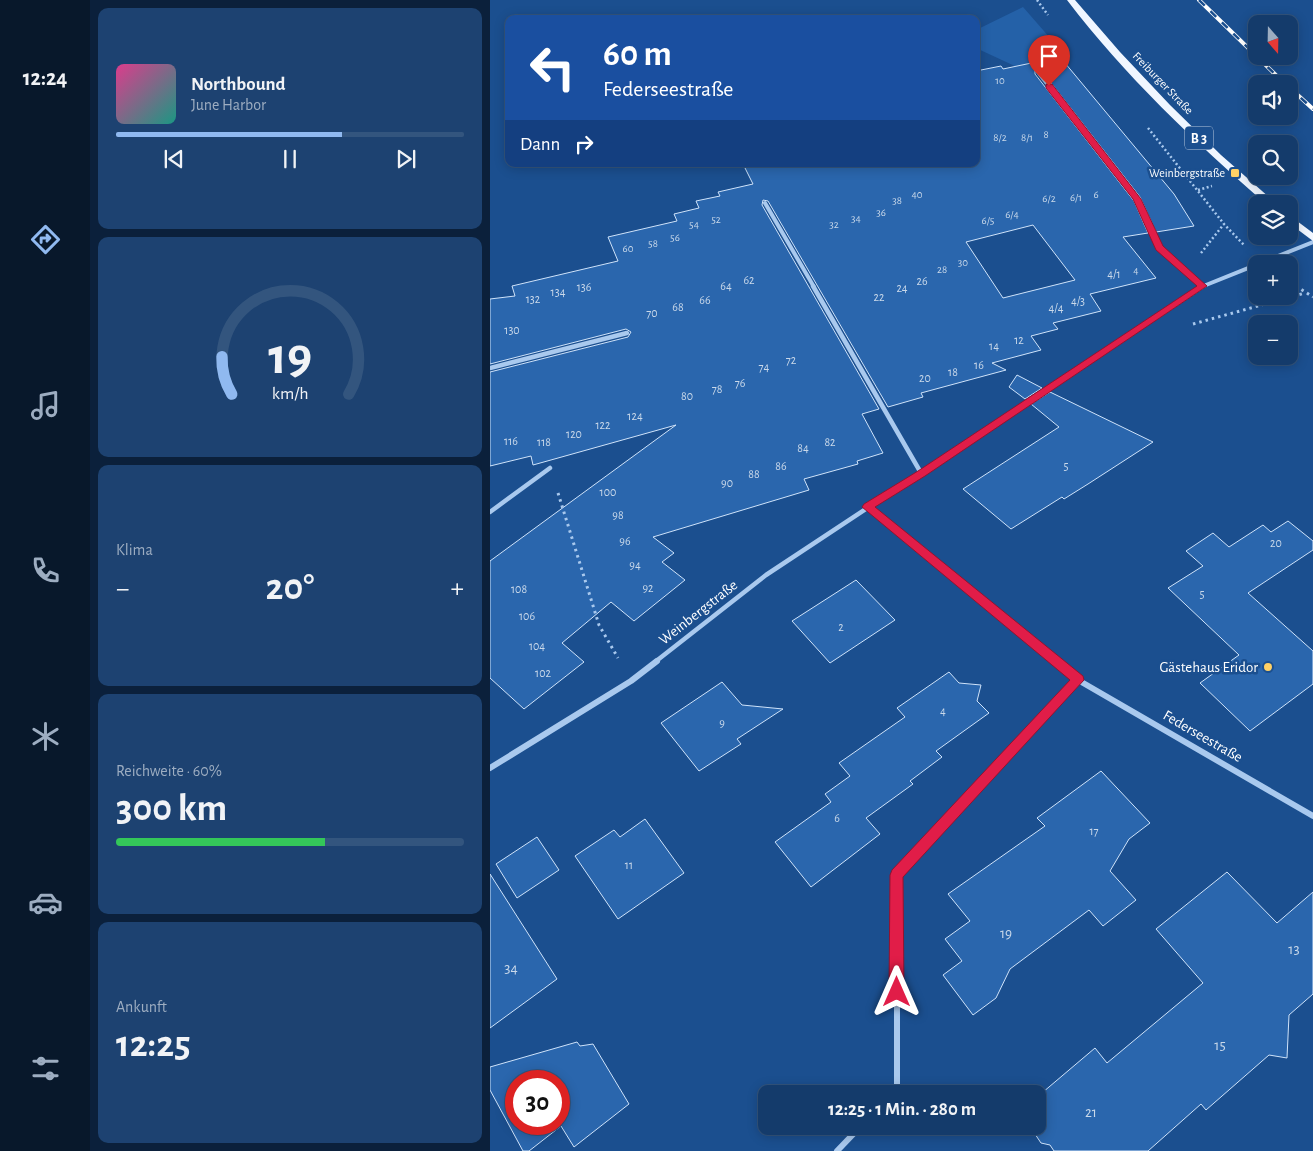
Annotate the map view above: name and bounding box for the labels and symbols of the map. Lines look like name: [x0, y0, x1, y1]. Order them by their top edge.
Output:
north arrow: [1248, 15, 1298, 65]
pin: [1028, 35, 1070, 86]
street label: Freiburger Straße: [1130, 50, 1196, 116]
house number: 10: [995, 75, 1005, 86]
road number: B 3: [1185, 126, 1213, 150]
house number: 8: [1043, 129, 1049, 140]
house number: 8/2: [993, 132, 1007, 143]
house number: 8/1: [1021, 132, 1033, 143]
place label: Weinbergstraße: [1149, 167, 1225, 179]
marker: Weinbergstraße: [1229, 167, 1241, 179]
house number: 40: [911, 189, 923, 200]
house number: 6: [1093, 189, 1099, 200]
house number: 6/1: [1070, 192, 1082, 203]
house number: 6/2: [1042, 193, 1056, 204]
house number: 38: [892, 195, 902, 206]
house number: 36: [876, 207, 886, 218]
house number: 6/4: [1005, 209, 1019, 220]
house number: 34: [851, 213, 861, 224]
house number: 52: [711, 214, 721, 225]
house number: 6/5: [982, 215, 995, 226]
house number: 54: [689, 219, 699, 230]
house number: 32: [829, 219, 839, 230]
house number: 56: [670, 232, 680, 243]
house number: 58: [648, 238, 658, 249]
house number: 60: [623, 243, 634, 254]
house number: 30: [958, 257, 968, 268]
house number: 28: [937, 264, 947, 275]
house number: 4: [1133, 265, 1139, 276]
house number: 4/1: [1107, 268, 1121, 280]
house number: 62: [743, 274, 755, 286]
house number: 26: [916, 275, 928, 287]
house number: 64: [720, 280, 732, 292]
house number: 136: [577, 281, 592, 293]
house number: 24: [896, 282, 908, 294]
house number: 134: [551, 286, 566, 298]
house number: 22: [874, 291, 885, 303]
house number: 132: [526, 293, 541, 305]
house number: 66: [699, 294, 711, 306]
house number: 4/3: [1071, 295, 1085, 307]
house number: 68: [672, 301, 684, 313]
house number: 4/4: [1049, 302, 1064, 314]
house number: 70: [646, 307, 658, 319]
house number: 130: [504, 324, 520, 336]
house number: 12: [1014, 334, 1024, 346]
house number: 14: [989, 340, 999, 352]
house number: 72: [786, 354, 797, 366]
house number: 16: [974, 359, 984, 371]
house number: 74: [759, 361, 770, 373]
house number: 18: [948, 366, 958, 378]
house number: 20: [919, 372, 931, 384]
house number: 76: [735, 377, 746, 389]
house number: 78: [712, 383, 723, 395]
house number: 80: [681, 390, 693, 402]
house number: 124: [627, 410, 643, 422]
house number: 122: [595, 419, 611, 431]
house number: 120: [566, 428, 582, 440]
house number: 116: [504, 435, 518, 447]
house number: 118: [537, 436, 551, 448]
house number: 82: [824, 436, 836, 448]
house number: 84: [797, 442, 809, 454]
house number: 86: [775, 460, 787, 472]
house number: 5: [1063, 460, 1069, 472]
house number: 88: [748, 468, 760, 480]
house number: 90: [721, 477, 733, 489]
house number: 100: [600, 486, 616, 498]
house number: 98: [612, 509, 624, 521]
house number: 96: [619, 535, 631, 547]
house number: 20: [1270, 537, 1282, 549]
house number: 94: [629, 559, 641, 571]
street label: Weinbergstraße: [656, 577, 740, 648]
house number: 92: [642, 582, 654, 594]
house number: 108: [511, 583, 527, 595]
house number: 5: [1199, 588, 1205, 600]
house number: 106: [519, 610, 535, 622]
house number: 2: [838, 621, 844, 633]
house number: 104: [529, 640, 545, 652]
place label: Gästehaus Eridor: [1159, 660, 1258, 675]
marker: Gästehaus Eridor: [1262, 661, 1274, 673]
house number: 102: [535, 667, 551, 679]
house number: 4: [940, 705, 946, 717]
street label: Federseestraße: [1160, 708, 1245, 765]
house number: 9: [719, 717, 725, 729]
house number: 6: [834, 812, 840, 824]
house number: 17: [1089, 825, 1099, 837]
house number: 11: [625, 859, 633, 871]
house number: 19: [1000, 926, 1012, 941]
house number: 13: [1288, 942, 1300, 957]
house number: 34: [504, 961, 518, 976]
position arrow: [870, 965, 922, 1017]
house number: 15: [1214, 1038, 1226, 1053]
speed limit sign: 30: [505, 1070, 570, 1135]
house number: 21: [1085, 1105, 1097, 1120]

